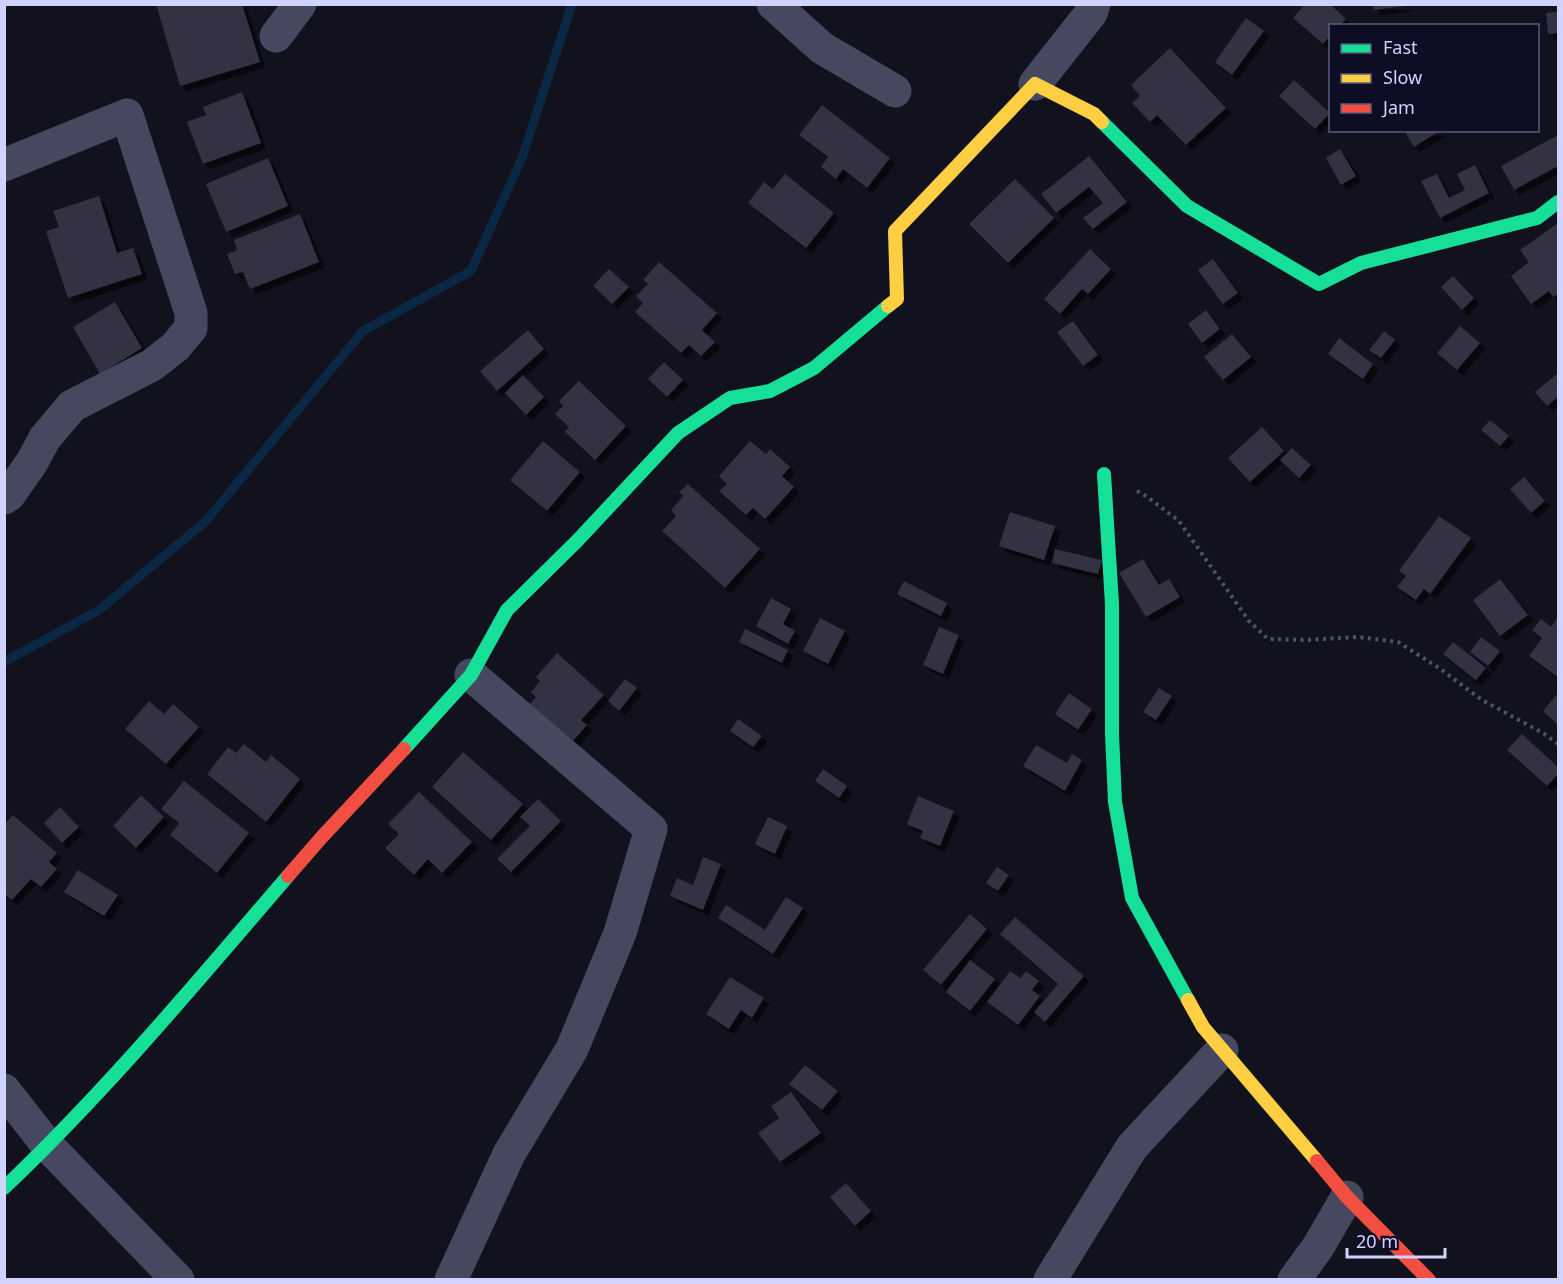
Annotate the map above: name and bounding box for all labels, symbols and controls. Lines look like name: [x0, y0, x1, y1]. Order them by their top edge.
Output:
legend: [1329, 24, 1539, 132]
text: Fast: [1383, 35, 1418, 59]
text: Slow: [1383, 65, 1422, 89]
text: Jam: [1381, 95, 1415, 119]
scale bar: [1347, 1221, 1444, 1259]
text: 20 m: [1356, 1229, 1398, 1253]

